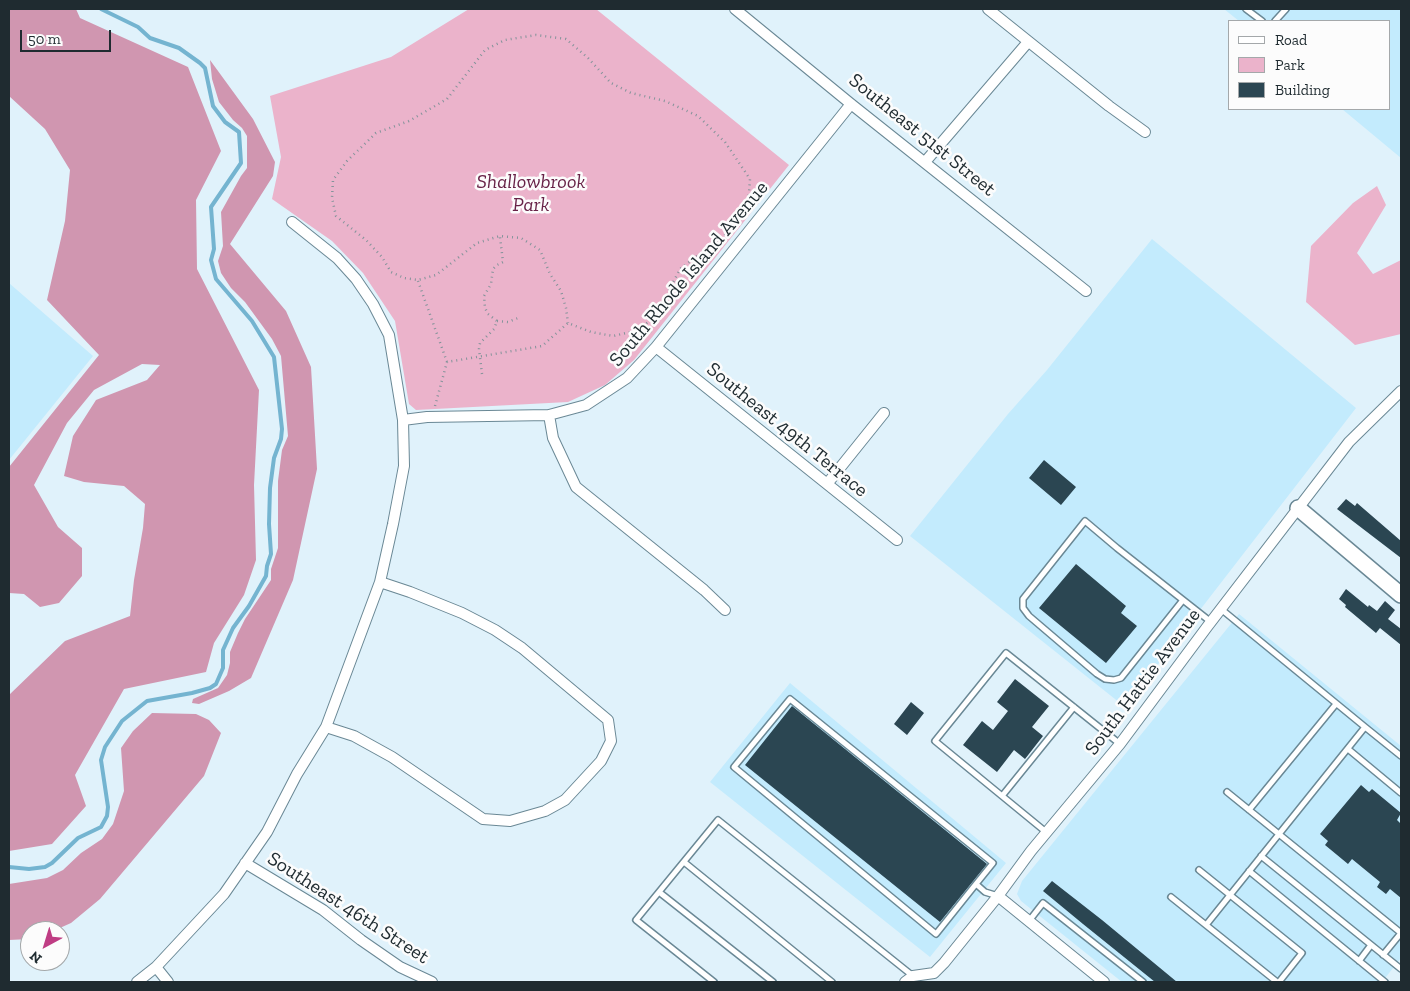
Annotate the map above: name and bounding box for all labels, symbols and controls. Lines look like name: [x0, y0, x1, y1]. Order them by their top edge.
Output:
scale bar: [22, 20, 114, 52]
legend: [1228, 20, 1390, 110]
text: 50 m: [28, 30, 61, 48]
text: Road: [1275, 31, 1307, 49]
text: Park: [1275, 56, 1305, 74]
street label: Southeast 51st Street: [844, 68, 1000, 202]
text: Building: [1275, 81, 1330, 99]
park label: Shallowbrook Park: [477, 170, 585, 217]
street label: South Rhode Island Avenue: [604, 177, 774, 371]
street label: Southeast 49th Terrace: [701, 358, 873, 502]
street label: South Hattie Avenue: [1080, 604, 1206, 760]
street label: Southeast 46th Street: [263, 847, 433, 969]
north arrow: [20, 921, 70, 971]
text: N: [26, 947, 45, 967]

